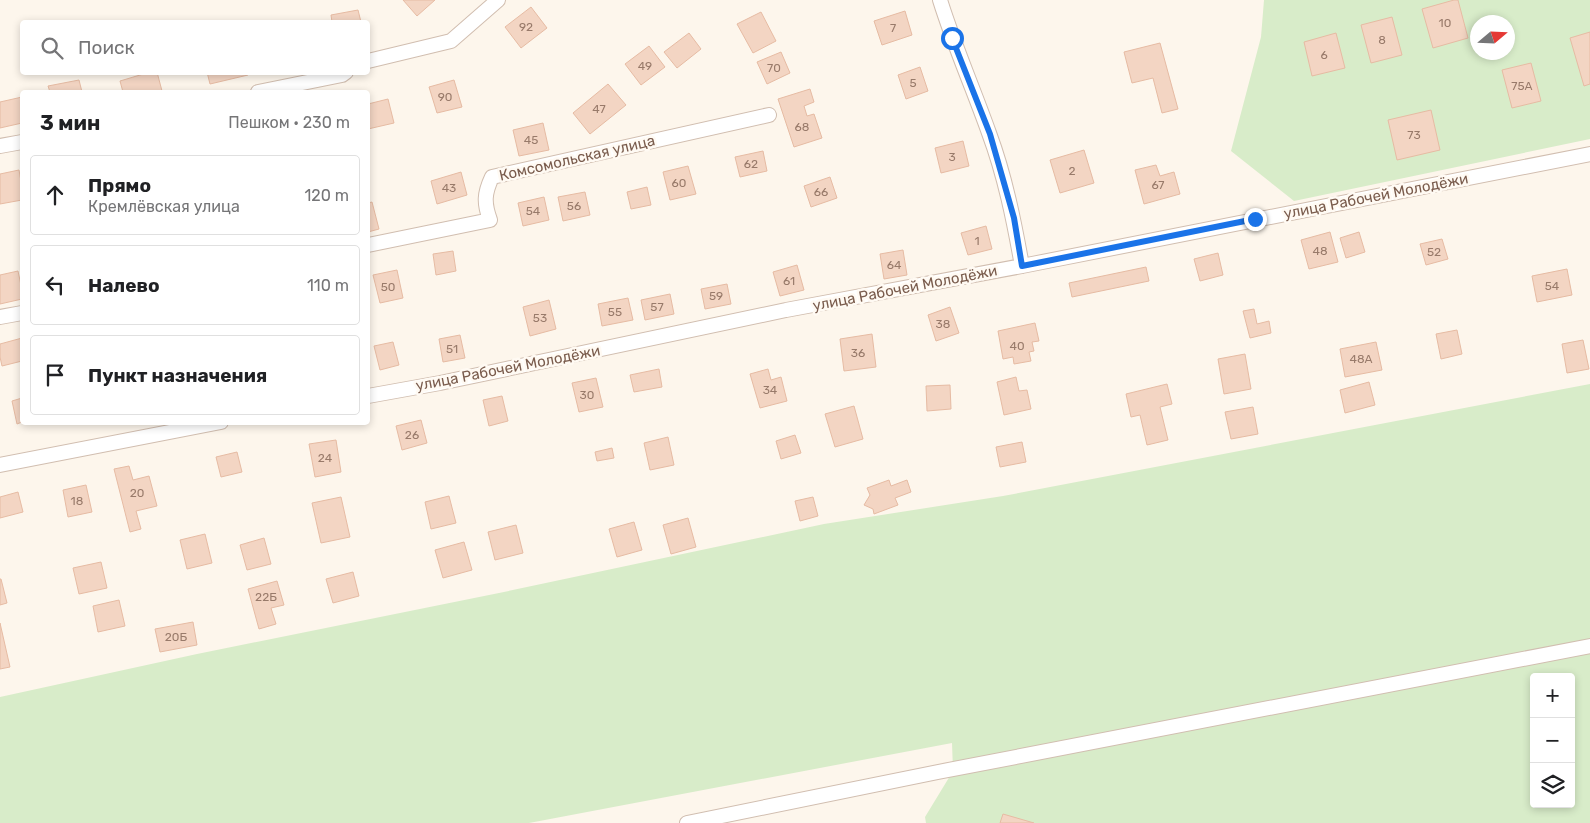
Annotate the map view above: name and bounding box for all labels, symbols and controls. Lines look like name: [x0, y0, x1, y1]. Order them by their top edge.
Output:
north arrow: [1470, 15, 1515, 60]
house number: 10: [1439, 16, 1451, 30]
search box: [20, 20, 370, 75]
house number: 92: [519, 20, 533, 34]
house number: 7: [890, 21, 896, 35]
route start: [941, 27, 964, 50]
house number: 8: [1378, 33, 1386, 47]
icon: search: [38, 34, 66, 62]
text: Поиск: [78, 36, 135, 59]
house number: 6: [1320, 48, 1328, 62]
house number: 49: [638, 59, 652, 73]
house number: 70: [767, 61, 781, 75]
house number: 5: [909, 76, 917, 90]
house number: 75А: [1511, 79, 1533, 93]
house number: 90: [438, 90, 452, 104]
house number: 47: [592, 102, 606, 116]
text: 3 мин: [40, 110, 100, 135]
text: Пешком · 230 m: [228, 113, 350, 132]
house number: 68: [795, 120, 809, 134]
house number: 73: [1407, 128, 1421, 142]
street label: Комсомольская улица: [497, 131, 657, 185]
house number: 45: [524, 133, 538, 147]
house number: 3: [948, 150, 956, 164]
house number: 62: [744, 157, 758, 171]
house number: 2: [1068, 164, 1076, 178]
street label: улица Рабочей Молодёжи: [1282, 169, 1470, 223]
text: Прямо: [88, 174, 151, 197]
house number: 60: [672, 176, 686, 190]
house number: 67: [1151, 178, 1165, 192]
icon: ahead: [41, 181, 69, 209]
house number: 43: [442, 181, 456, 195]
house number: 66: [814, 185, 828, 199]
text: 120 m: [304, 186, 349, 205]
text: Кремлёвская улица: [88, 197, 240, 216]
house number: 56: [567, 199, 581, 213]
house number: 54: [526, 204, 541, 218]
route end: [1244, 208, 1267, 231]
house number: 1: [974, 234, 980, 248]
house number: 48: [1312, 244, 1328, 258]
house number: 52: [1427, 245, 1441, 259]
house number: 64: [887, 258, 902, 272]
street label: улица Рабочей Молодёжи: [811, 261, 999, 315]
icon: left: [41, 271, 69, 299]
text: Налево: [88, 274, 160, 297]
house number: 61: [783, 274, 795, 288]
text: 110 m: [307, 276, 349, 295]
house number: 54: [1545, 279, 1560, 293]
house number: 50: [381, 280, 395, 294]
house number: 59: [709, 289, 723, 303]
house number: 57: [650, 300, 664, 314]
house number: 55: [608, 305, 622, 319]
house number: 53: [533, 311, 547, 325]
house number: 38: [936, 317, 950, 331]
house number: 40: [1009, 339, 1025, 353]
street label: улица Рабочей Молодёжи: [414, 341, 602, 395]
house number: 51: [446, 342, 458, 356]
house number: 36: [851, 346, 865, 360]
house number: 48А: [1349, 352, 1373, 366]
icon: arrive: [41, 361, 69, 389]
text: Пункт назначения: [88, 364, 267, 387]
house number: 34: [763, 383, 778, 397]
house number: 30: [580, 388, 594, 402]
house number: 26: [405, 428, 419, 442]
house number: 24: [318, 451, 333, 465]
house number: 20: [130, 486, 144, 500]
house number: 18: [71, 494, 83, 508]
house number: 22Б: [255, 590, 277, 604]
house number: 20Б: [165, 630, 187, 644]
map controls: [1530, 673, 1575, 808]
button: +: [1530, 673, 1575, 718]
button: −: [1530, 718, 1575, 763]
button: layers: [1530, 763, 1575, 808]

